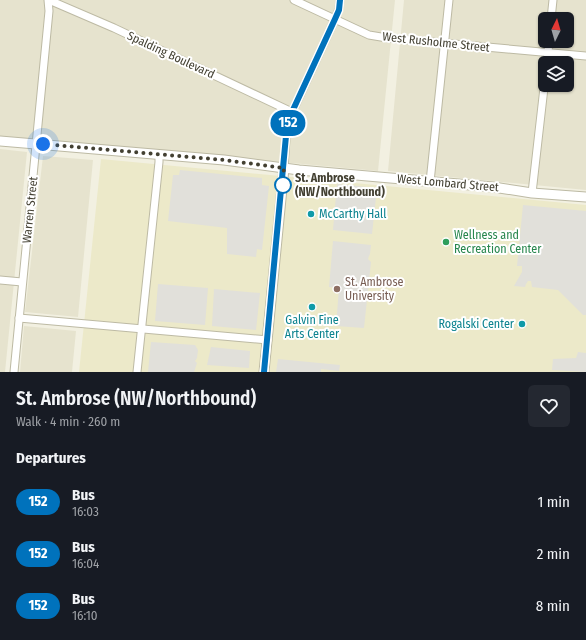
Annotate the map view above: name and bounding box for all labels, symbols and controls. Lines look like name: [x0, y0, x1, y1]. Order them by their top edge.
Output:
north arrow: [538, 12, 574, 48]
map controls: [538, 12, 574, 92]
street label: Spalding Boulevard: [125, 29, 217, 81]
street label: West Rusholme Street: [382, 29, 490, 55]
button: layers: [538, 56, 574, 92]
line badge: 152: [265, 110, 311, 136]
text: 152: [278, 114, 298, 131]
your location: [33, 134, 53, 154]
place label: St. Ambrose (NW/Northbound): [295, 171, 385, 199]
street label: West Lombard Street: [397, 172, 500, 194]
street label: Warren Street: [20, 176, 40, 244]
marker: St. Ambrose (NW/Northbound): [274, 176, 292, 194]
place label: McCarthy Hall: [319, 207, 386, 221]
marker: McCarthy Hall: [306, 209, 316, 219]
place label: Wellness and Recreation Center: [454, 228, 542, 256]
marker: Wellness and Recreation Center: [441, 237, 451, 247]
place label: St. Ambrose University: [345, 275, 404, 303]
marker: St. Ambrose University: [332, 284, 342, 294]
marker: Galvin Fine Arts Center: [307, 302, 317, 312]
place label: Galvin Fine Arts Center: [285, 313, 340, 341]
place label: Rogalski Center: [438, 317, 515, 331]
marker: Rogalski Center: [517, 319, 527, 329]
button: heart: [528, 385, 570, 427]
text: St. Ambrose (NW/Northbound): [16, 387, 256, 410]
text: Walk · 4 min · 260 m: [16, 414, 120, 429]
text: Departures: [16, 449, 86, 467]
text: Bus: [72, 486, 95, 504]
text: 152: [28, 493, 48, 510]
text: 1 min: [537, 493, 570, 511]
text: 16:03: [72, 504, 99, 519]
text: Bus: [72, 538, 95, 556]
text: 152: [28, 545, 48, 562]
text: 2 min: [537, 545, 570, 563]
text: 16:04: [72, 556, 99, 571]
text: Bus: [72, 590, 95, 608]
text: 152: [28, 597, 48, 614]
text: 8 min: [536, 597, 570, 615]
text: 16:10: [72, 608, 98, 623]

